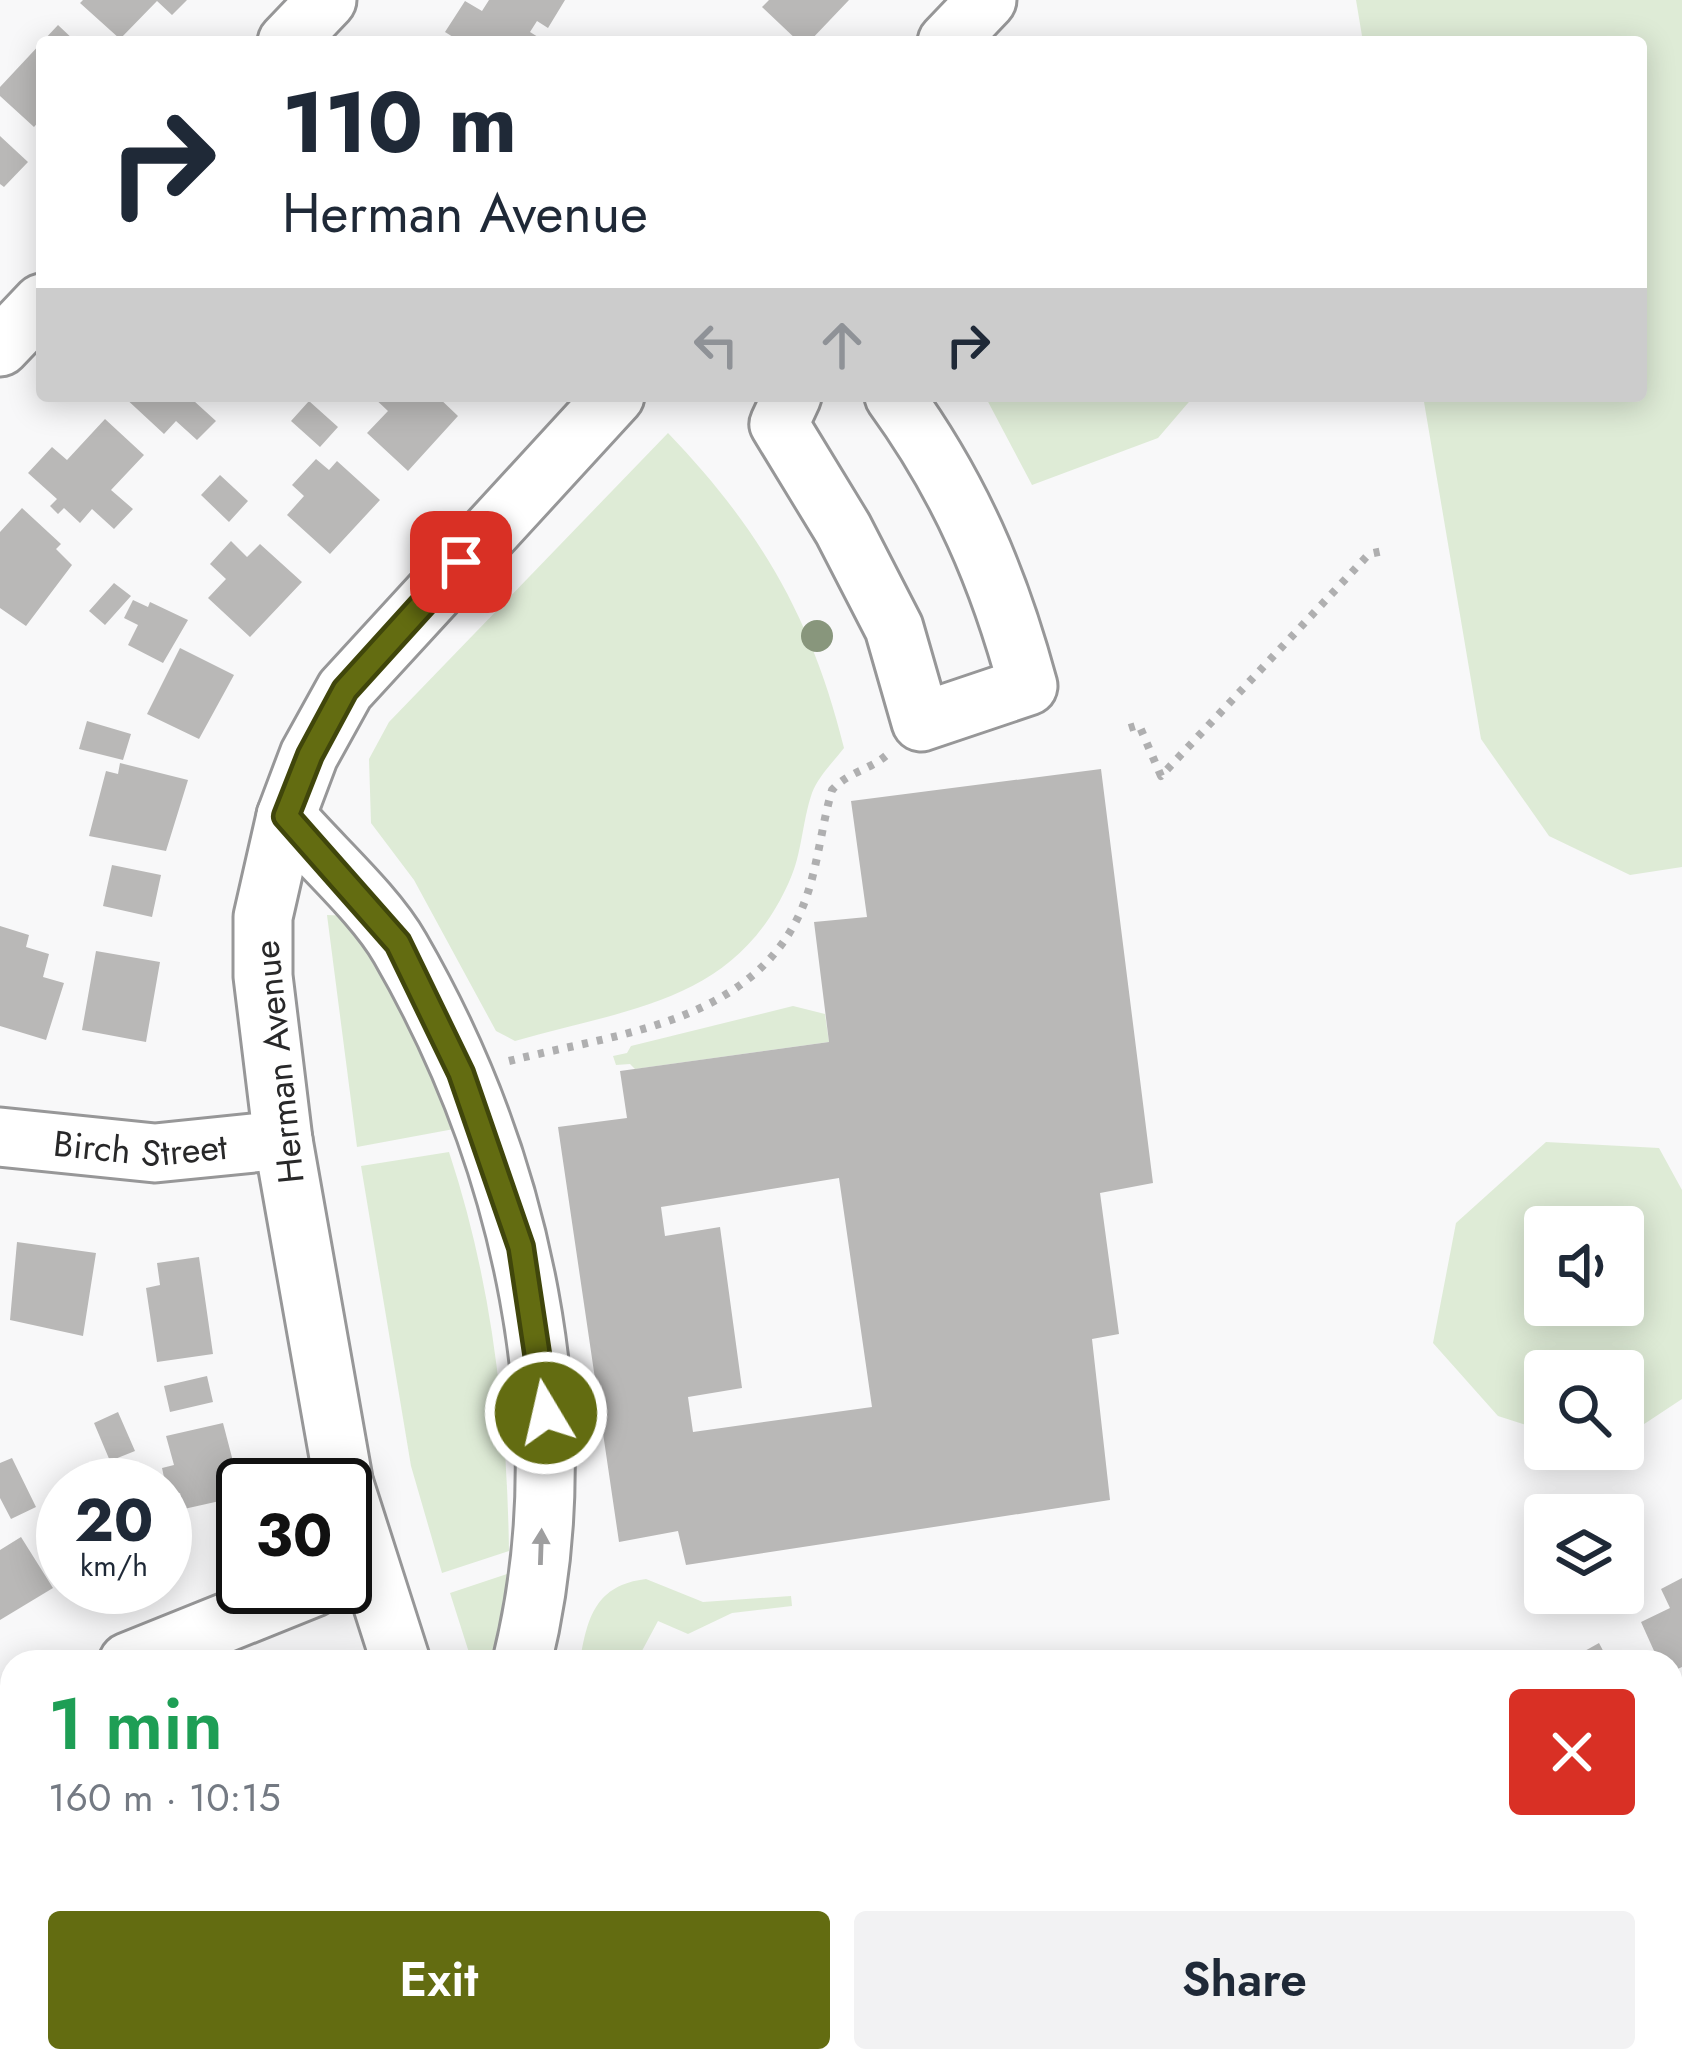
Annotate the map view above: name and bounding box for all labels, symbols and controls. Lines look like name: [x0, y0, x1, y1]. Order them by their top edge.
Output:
text: 110 m: [282, 62, 517, 184]
icon: right: [84, 84, 240, 240]
text: Herman Avenue: [282, 174, 648, 252]
icon: left: [683, 312, 749, 378]
icon: ahead: [809, 312, 875, 378]
icon: right: [935, 312, 1001, 378]
pin: [410, 511, 512, 613]
icon: arrive: [428, 529, 494, 595]
street label: Herman Avenue: [239, 938, 317, 1186]
street label: Birch Street: [51, 1117, 230, 1179]
map controls: [1524, 1206, 1644, 1614]
button: sound: [1524, 1206, 1644, 1326]
position arrow: [483, 1350, 609, 1476]
button: search: [1524, 1350, 1644, 1470]
speed limit sign: 30: [216, 1458, 372, 1614]
text: 20: [74, 1477, 154, 1564]
button: layers: [1524, 1494, 1644, 1614]
one-way arrow: [532, 1527, 551, 1565]
text: km/h: [80, 1544, 148, 1587]
text: 1 min: [48, 1672, 223, 1776]
button: close: [1509, 1689, 1635, 1815]
text: 160 m · 10:15: [48, 1769, 281, 1826]
button: Exit: [48, 1911, 830, 2049]
button: Share: [854, 1911, 1635, 2049]

